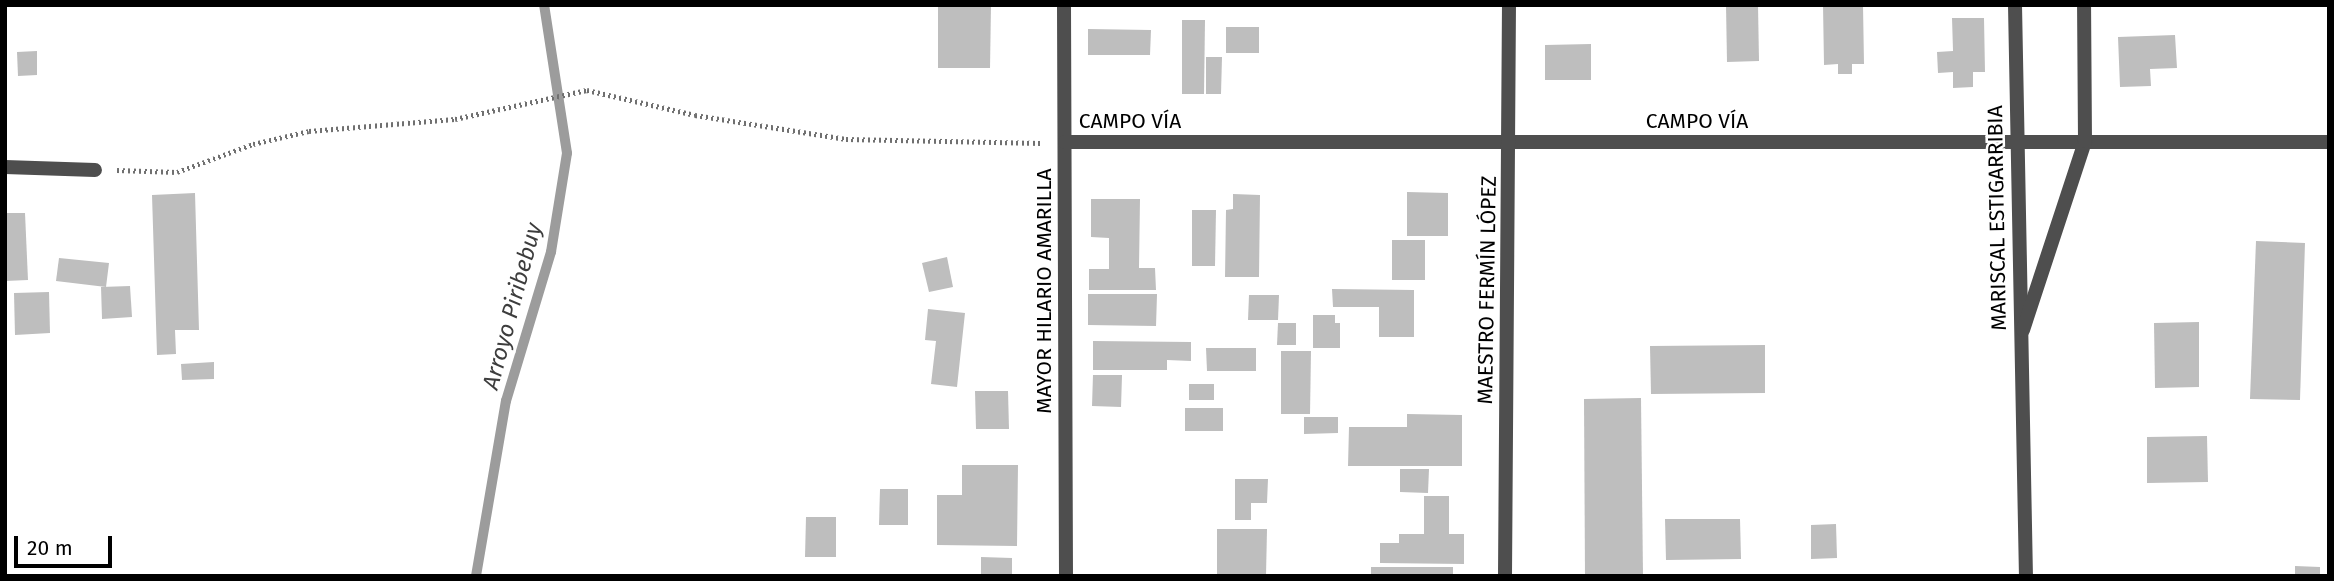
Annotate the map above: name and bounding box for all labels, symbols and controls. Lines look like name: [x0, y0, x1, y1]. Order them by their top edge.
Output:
street label: MARISCAL ESTIGARRIBIA: [1982, 105, 2012, 331]
street label: CAMPO VÍA: [1079, 108, 1181, 134]
street label: CAMPO VÍA: [1646, 108, 1748, 134]
street label: MAYOR HILARIO AMARILLA: [1031, 168, 1057, 414]
street label: MAESTRO FERMÍN LÓPEZ: [1472, 175, 1502, 405]
water label: Arroyo Piribebuy: [477, 220, 547, 392]
scale bar: [18, 522, 116, 566]
text: 20 m: [27, 535, 73, 561]

